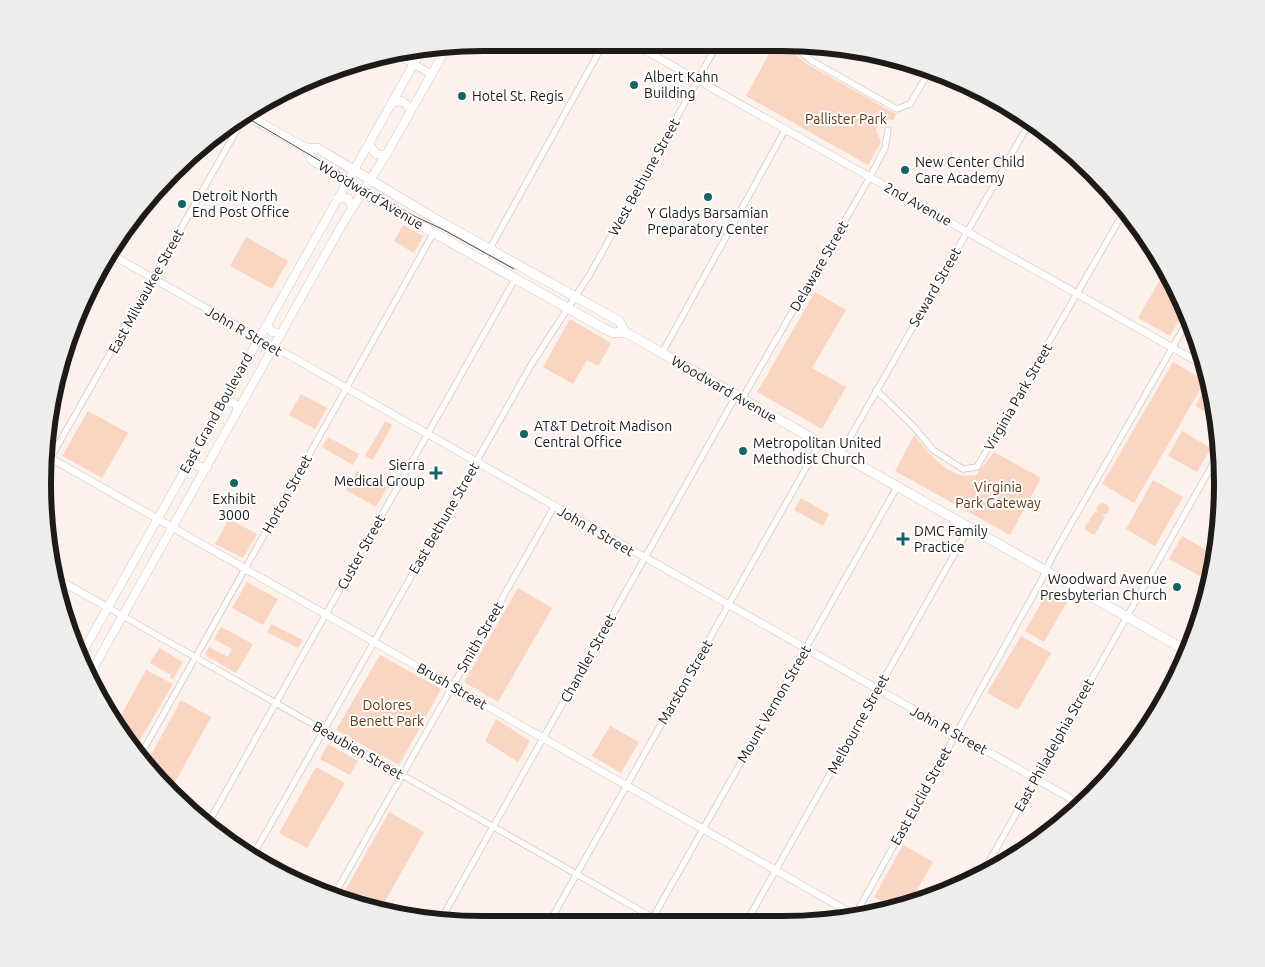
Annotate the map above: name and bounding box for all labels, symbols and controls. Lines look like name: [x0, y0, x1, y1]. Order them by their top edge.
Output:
place label: Albert Kahn Building: [644, 69, 718, 101]
marker: Albert Kahn Building: [628, 79, 640, 91]
place label: Hotel St. Regis: [472, 88, 564, 104]
marker: Hotel St. Regis: [456, 90, 468, 102]
park label: Pallister Park: [805, 111, 887, 127]
street label: West Bethune Street: [605, 115, 683, 238]
place label: New Center Child Care Academy: [915, 154, 1025, 186]
street label: Woodward Avenue: [316, 157, 426, 233]
marker: New Center Child Care Academy: [899, 164, 911, 176]
street label: 2nd Avenue: [882, 179, 954, 229]
place label: Detroit North End Post Office: [192, 188, 290, 220]
marker: Y Gladys Barsamian Preparatory Center: [702, 191, 714, 203]
marker: Detroit North End Post Office: [176, 198, 188, 210]
place label: Y Gladys Barsamian Preparatory Center: [647, 205, 769, 237]
street label: Delaware Street: [787, 217, 852, 314]
street label: East Milwaukee Street: [105, 226, 187, 356]
street label: Seward Street: [906, 244, 964, 329]
street label: John R Street: [203, 303, 285, 359]
street label: Virginia Park Street: [981, 340, 1056, 454]
street label: East Grand Boulevard: [176, 350, 256, 476]
street label: Woodward Avenue: [668, 352, 780, 426]
place label: AT&T Detroit Madison Central Office: [534, 418, 672, 450]
marker: AT&T Detroit Madison Central Office: [518, 428, 530, 440]
place label: Metropolitan United Methodist Church: [753, 435, 882, 467]
marker: Metropolitan United Methodist Church: [737, 445, 749, 457]
street label: Horton Street: [259, 452, 315, 536]
place label: Sierra Medical Group: [334, 457, 425, 489]
street label: East Bethune Street: [406, 459, 483, 577]
marker: Sierra Medical Group: [429, 466, 443, 480]
marker: Exhibit 3000: [228, 477, 240, 489]
park label: Virginia Park Gateway: [955, 479, 1041, 511]
place label: Exhibit 3000: [212, 491, 256, 523]
street label: John R Street: [555, 503, 637, 559]
street label: Custer Street: [334, 511, 388, 592]
place label: DMC Family Practice: [914, 523, 988, 555]
marker: DMC Family Practice: [896, 532, 910, 546]
place label: Woodward Avenue Presbyterian Church: [1040, 571, 1167, 603]
marker: Woodward Avenue Presbyterian Church: [1171, 581, 1183, 593]
street label: Smith Street: [453, 599, 507, 675]
street label: Chandler Street: [557, 610, 619, 705]
street label: Marston Street: [654, 637, 716, 727]
street label: Mount Vernon Street: [734, 642, 814, 766]
street label: Brush Street: [414, 659, 490, 713]
street label: Melbourne Street: [824, 671, 892, 777]
street label: East Philadelphia Street: [1011, 675, 1097, 814]
park label: Dolores Benett Park: [350, 697, 424, 729]
street label: John R Street: [908, 702, 991, 758]
street label: Beaubien Street: [310, 718, 406, 783]
street label: East Euclid Street: [887, 744, 955, 848]

